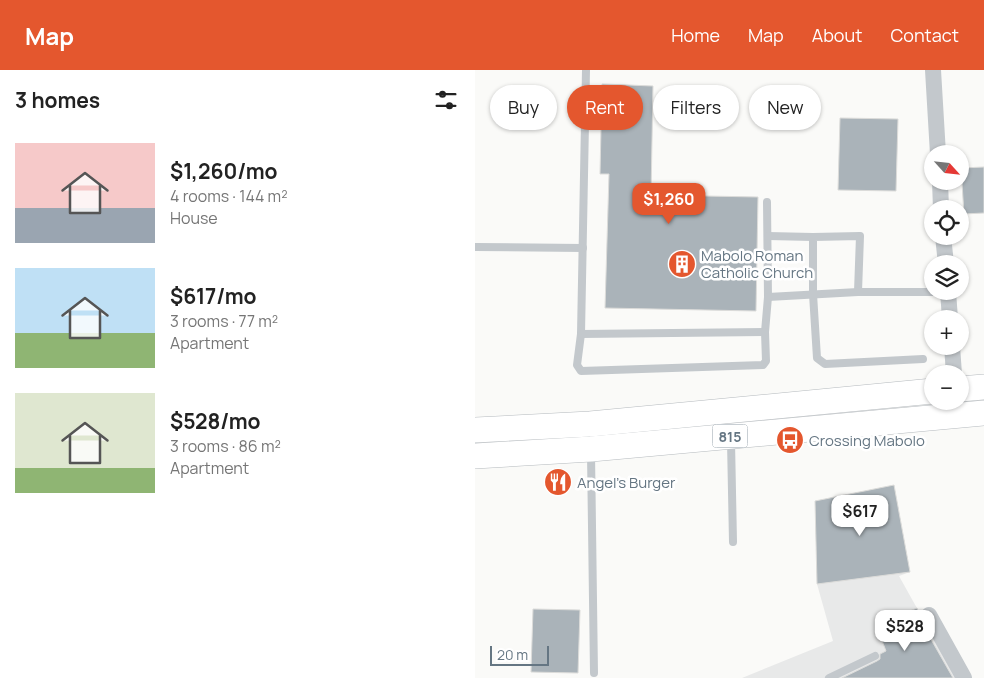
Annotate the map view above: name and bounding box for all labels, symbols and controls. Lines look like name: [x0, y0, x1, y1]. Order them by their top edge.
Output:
text: Map: [25, 19, 74, 52]
text: Home: [671, 23, 720, 47]
text: Map: [748, 23, 784, 47]
text: About: [812, 23, 862, 47]
text: Contact: [890, 23, 959, 47]
chip: Buy: [490, 85, 557, 130]
chip: Rent: [567, 85, 643, 130]
chip: Filters: [653, 85, 739, 130]
chip: New: [749, 85, 821, 130]
text: 3 homes: [15, 86, 100, 114]
icon: filters: [432, 86, 460, 114]
north arrow: [924, 145, 969, 190]
map controls: [924, 145, 969, 410]
text: $1,260/mo: [170, 157, 277, 185]
icon: home: [55, 163, 115, 223]
pin: $1,260: [628, 182, 710, 225]
text: 4 rooms · 144 m²: [170, 185, 288, 207]
text: $1,260: [643, 188, 695, 210]
button: locate: [924, 200, 969, 245]
text: House: [170, 207, 218, 229]
place label: Mabolo Roman Catholic Church: [701, 245, 813, 283]
building icon: Mabolo Roman Catholic Church: [667, 249, 697, 279]
button: layers: [924, 255, 969, 300]
text: $617/mo: [170, 282, 256, 310]
icon: home: [55, 288, 115, 348]
text: 3 rooms · 77 m²: [170, 310, 278, 332]
button: +: [924, 310, 969, 355]
text: Apartment: [170, 332, 249, 354]
button: −: [924, 365, 969, 410]
text: $528/mo: [170, 407, 260, 435]
icon: home: [55, 413, 115, 473]
road number: 815: [713, 424, 747, 448]
bus stop icon: Crossing Mabolo: [775, 425, 805, 455]
place label: Crossing Mabolo: [809, 430, 925, 451]
text: 3 rooms · 86 m²: [170, 435, 281, 457]
text: Apartment: [170, 457, 249, 479]
restaurant icon: Angel's Burger: [543, 467, 573, 497]
place label: Angel's Burger: [577, 472, 676, 493]
pin: $617: [830, 494, 890, 537]
text: $617: [842, 500, 878, 522]
pin: $528: [875, 610, 935, 652]
text: $528: [886, 615, 924, 637]
scale bar: [490, 643, 549, 666]
text: 20 m: [497, 645, 528, 664]

